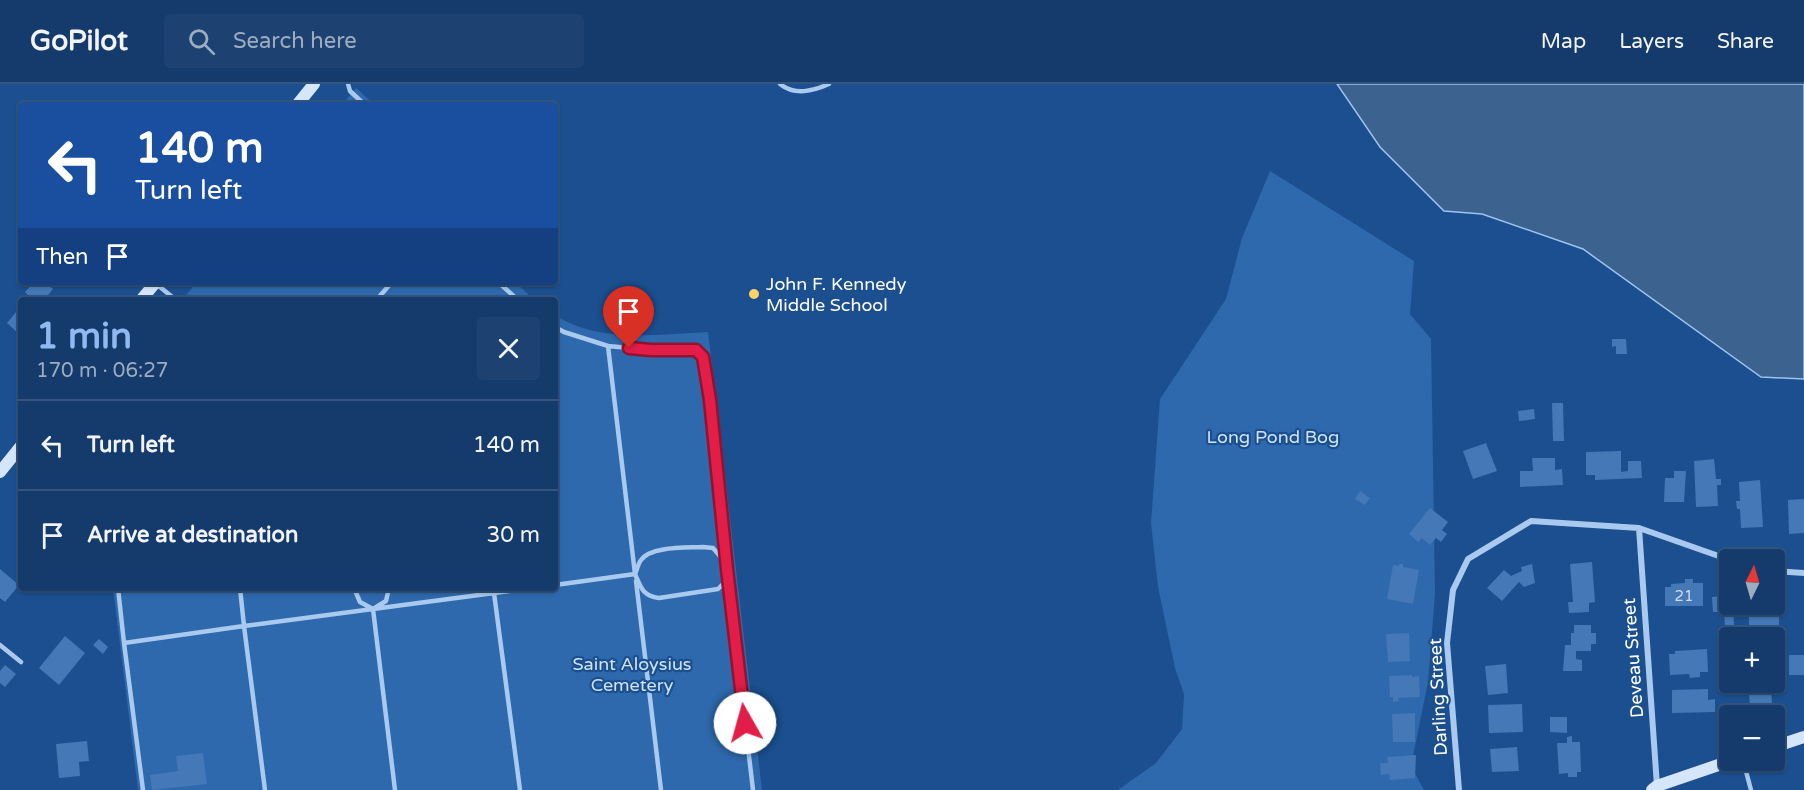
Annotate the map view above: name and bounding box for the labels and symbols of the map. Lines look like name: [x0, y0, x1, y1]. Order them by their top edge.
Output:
place label: John F. Kennedy Middle School: [766, 273, 907, 316]
pin: [603, 286, 654, 348]
marker: John F. Kennedy Middle School: [747, 287, 761, 301]
park label: Long Pond Bog: [1207, 426, 1339, 448]
north arrow: [1719, 549, 1785, 615]
house number: 21: [1675, 587, 1693, 605]
street label: Deveau Street: [1618, 597, 1648, 719]
street label: Darling Street: [1424, 638, 1452, 756]
park label: Saint Aloysius Cemetery: [573, 653, 692, 696]
position arrow: [713, 691, 777, 755]

